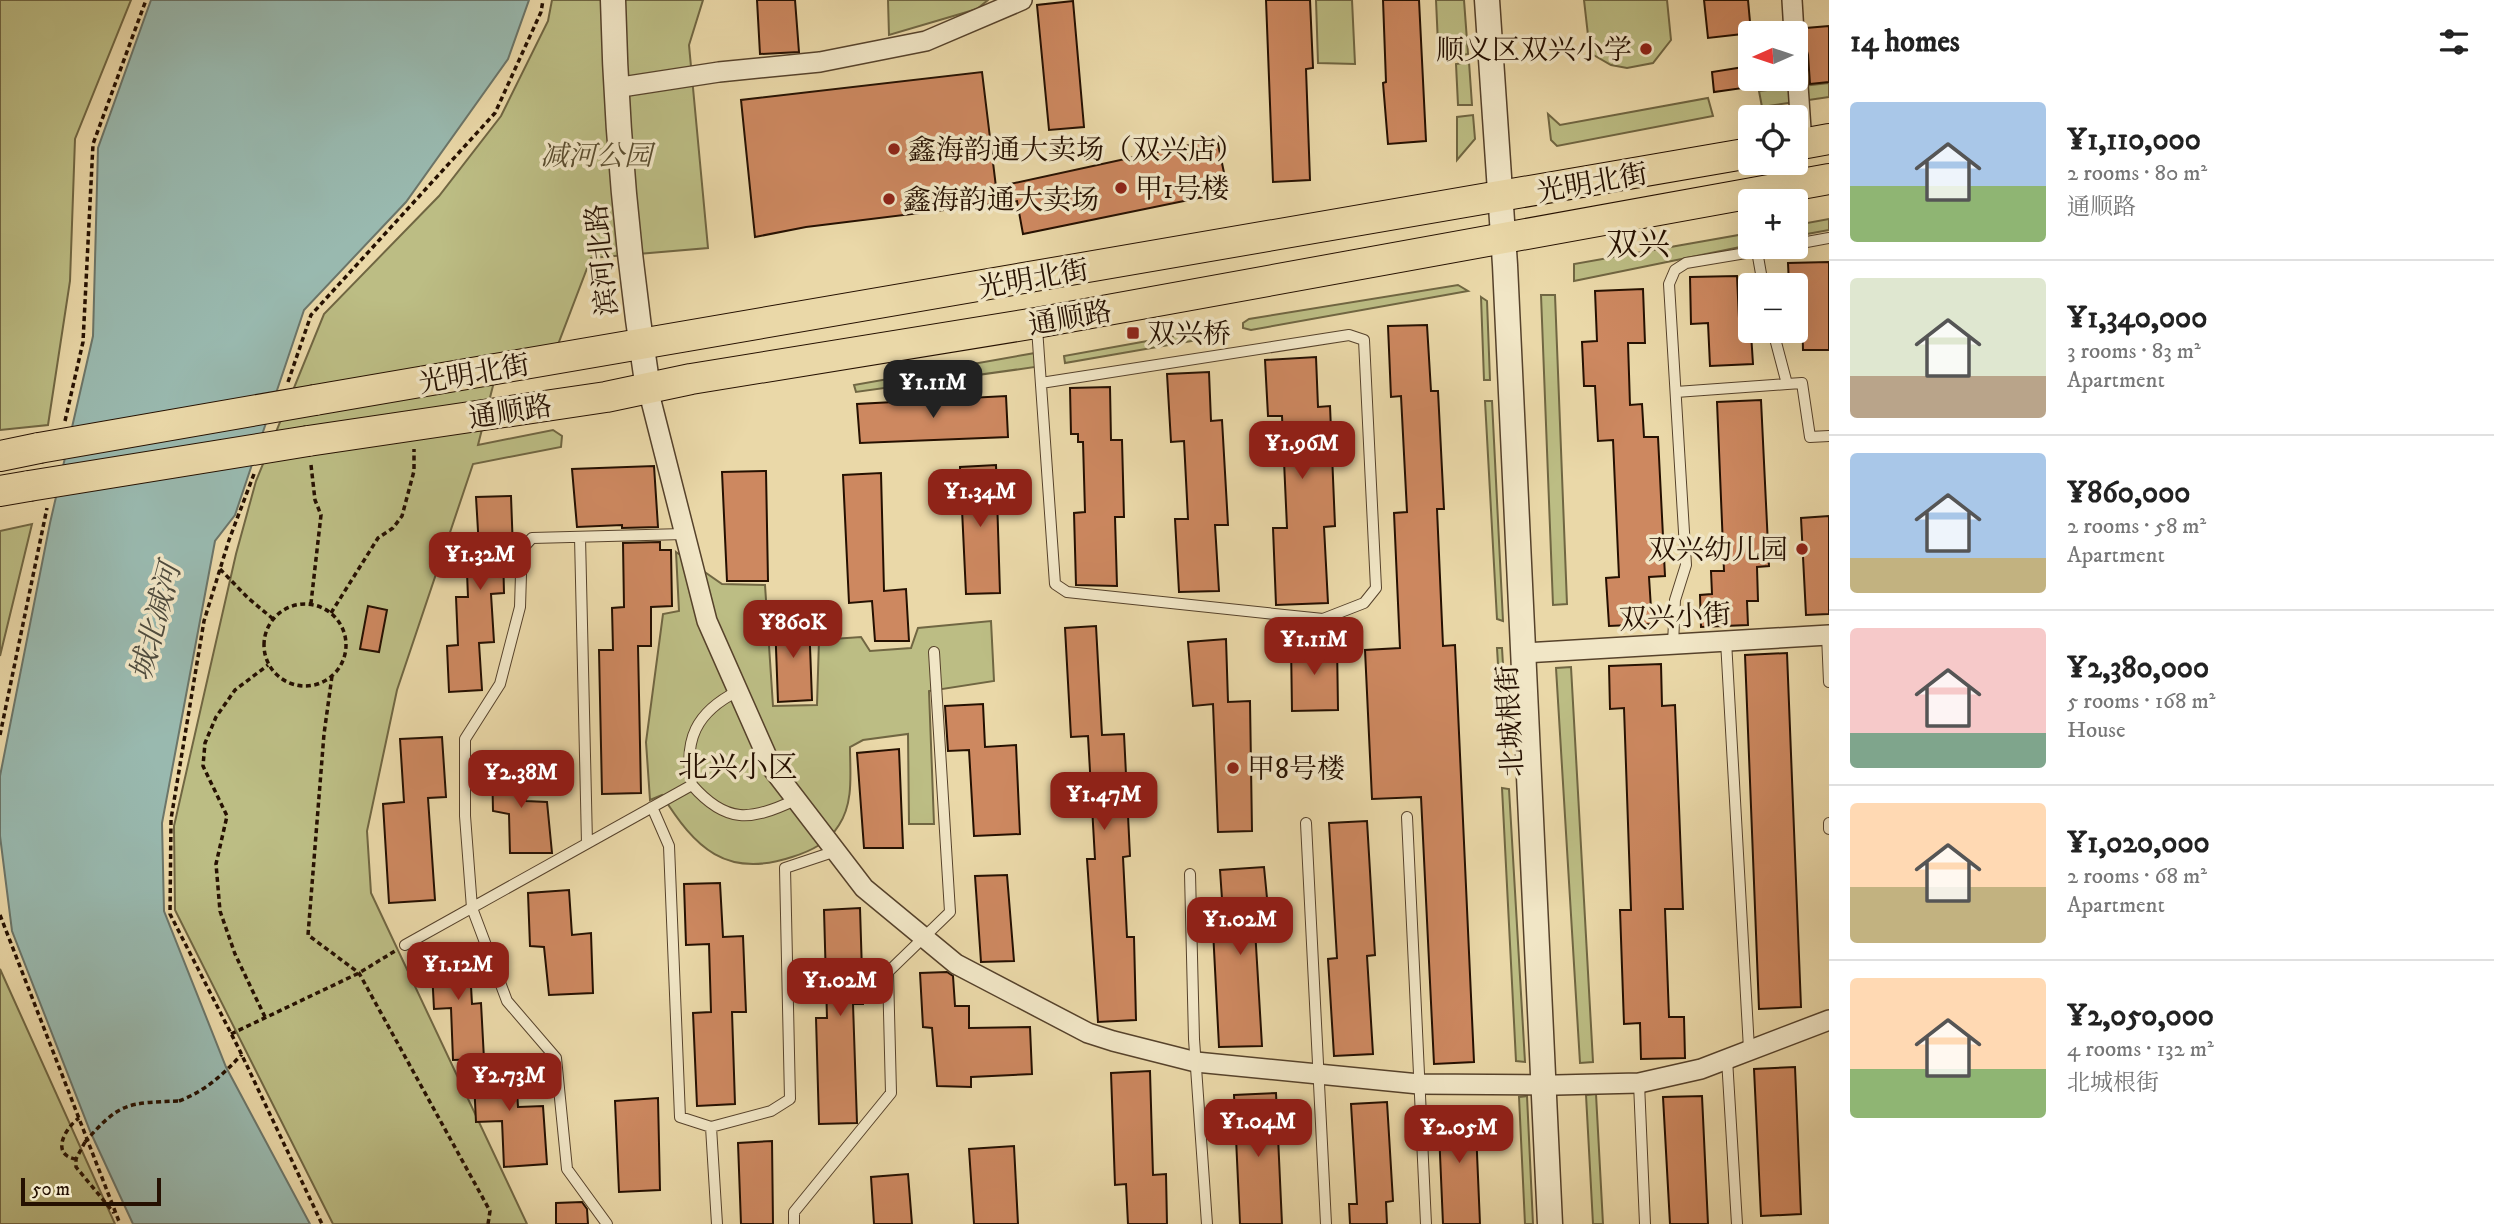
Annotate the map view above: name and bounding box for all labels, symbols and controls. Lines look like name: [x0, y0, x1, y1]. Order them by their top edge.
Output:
north arrow: [1738, 21, 1808, 91]
map controls: [1738, 21, 1808, 343]
icon: filters: [2435, 23, 2473, 61]
text: 14 homes: [1850, 24, 1960, 61]
place label: 顺义区双兴小学: [1436, 33, 1632, 68]
marker: 顺义区双兴小学: [1638, 41, 1654, 57]
button: locate: [1738, 105, 1808, 175]
text: ¥1,110,000: [2067, 122, 2201, 159]
icon: home: [1906, 130, 1990, 214]
place label: 鑫海韵通大卖场（双兴店）: [908, 133, 1244, 168]
park label: 减河公园: [540, 139, 656, 174]
marker: 鑫海韵通大卖场（双兴店）: [886, 141, 902, 157]
street label: 光明北街: [1534, 157, 1650, 210]
text: 2 rooms · 80 m²: [2067, 159, 2207, 188]
place label: 甲1号楼: [1135, 172, 1229, 207]
marker: 甲1号楼: [1113, 180, 1129, 196]
place label: 鑫海韵通大卖场: [903, 183, 1099, 218]
button: +: [1738, 189, 1808, 259]
marker: 鑫海韵通大卖场: [881, 191, 897, 207]
text: 通顺路: [2067, 193, 2136, 222]
street label: 滨河北路: [579, 202, 626, 317]
district label: 双兴: [1606, 226, 1670, 266]
street label: 光明北街: [975, 253, 1091, 306]
button: −: [1738, 273, 1808, 343]
street label: 通顺路: [1026, 294, 1115, 343]
text: ¥1,340,000: [2067, 300, 2207, 337]
icon: home: [1906, 306, 1990, 390]
place label: 双兴桥: [1147, 317, 1231, 352]
marker: 双兴桥: [1125, 325, 1141, 341]
text: 3 rooms · 83 m²: [2067, 337, 2201, 366]
street label: 光明北街: [416, 348, 532, 401]
pin: ¥1.11M: [876, 360, 990, 420]
text: Apartment: [2067, 366, 2165, 395]
text: ¥1.11M: [899, 368, 967, 397]
street label: 通顺路: [466, 389, 554, 436]
pin: ¥1.96M: [1245, 421, 1359, 481]
text: ¥1.96M: [1265, 429, 1339, 458]
pin: ¥1.34M: [923, 470, 1037, 529]
text: ¥860,000: [2067, 475, 2190, 512]
text: ¥1.34M: [944, 477, 1016, 506]
icon: home: [1906, 481, 1990, 565]
text: 2 rooms · 58 m²: [2067, 512, 2206, 541]
pin: ¥1.32M: [423, 532, 537, 592]
place label: 双兴幼儿园: [1648, 533, 1788, 568]
text: ¥1.32M: [445, 540, 515, 569]
marker: 双兴幼儿园: [1794, 541, 1810, 557]
text: Apartment: [2067, 541, 2165, 570]
water label: 城北减河: [123, 555, 191, 685]
street label: 双兴小街: [1618, 597, 1732, 638]
pin: ¥860K: [744, 600, 842, 660]
text: ¥860K: [759, 608, 827, 637]
pin: ¥1.11M: [1257, 618, 1371, 677]
text: ¥1.11M: [1280, 625, 1348, 654]
text: ¥2,380,000: [2067, 650, 2209, 687]
icon: home: [1906, 656, 1990, 740]
street label: 北城根街: [1490, 664, 1531, 778]
text: 5 rooms · 168 m²: [2067, 687, 2215, 716]
text: House: [2067, 716, 2125, 745]
pin: ¥2.38M: [464, 750, 578, 810]
district label: 北兴小区: [678, 750, 798, 787]
place label: 甲8号楼: [1247, 752, 1345, 787]
text: ¥2.38M: [484, 758, 558, 787]
marker: 甲8号楼: [1225, 760, 1241, 776]
pin: ¥1.47M: [1047, 772, 1161, 832]
text: ¥1.47M: [1066, 780, 1142, 809]
text: ¥1,020,000: [2067, 825, 2210, 862]
icon: home: [1906, 831, 1990, 915]
text: 2 rooms · 68 m²: [2067, 862, 2207, 891]
text: Apartment: [2067, 891, 2165, 920]
pin: ¥1.02M: [1183, 898, 1297, 957]
text: ¥1.02M: [1203, 905, 1277, 934]
pin: ¥1.12M: [401, 942, 515, 1002]
text: ¥1.12M: [423, 950, 493, 979]
pin: ¥1.02M: [783, 958, 897, 1018]
text: ¥1.02M: [803, 966, 877, 995]
text: ¥2,050,000: [2067, 998, 2214, 1035]
icon: home: [1906, 1006, 1990, 1090]
text: 4 rooms · 132 m²: [2067, 1035, 2214, 1064]
pin: ¥2.73M: [452, 1054, 566, 1113]
text: ¥2.73M: [473, 1061, 545, 1090]
text: 北城根街: [2067, 1069, 2159, 1098]
pin: ¥1.04M: [1201, 1100, 1315, 1159]
pin: ¥2.05M: [1402, 1106, 1516, 1165]
text: ¥1.04M: [1220, 1107, 1296, 1136]
text: ¥2.05M: [1420, 1113, 1498, 1142]
scale bar: [21, 1175, 161, 1207]
text: 50 m: [32, 1178, 70, 1201]

